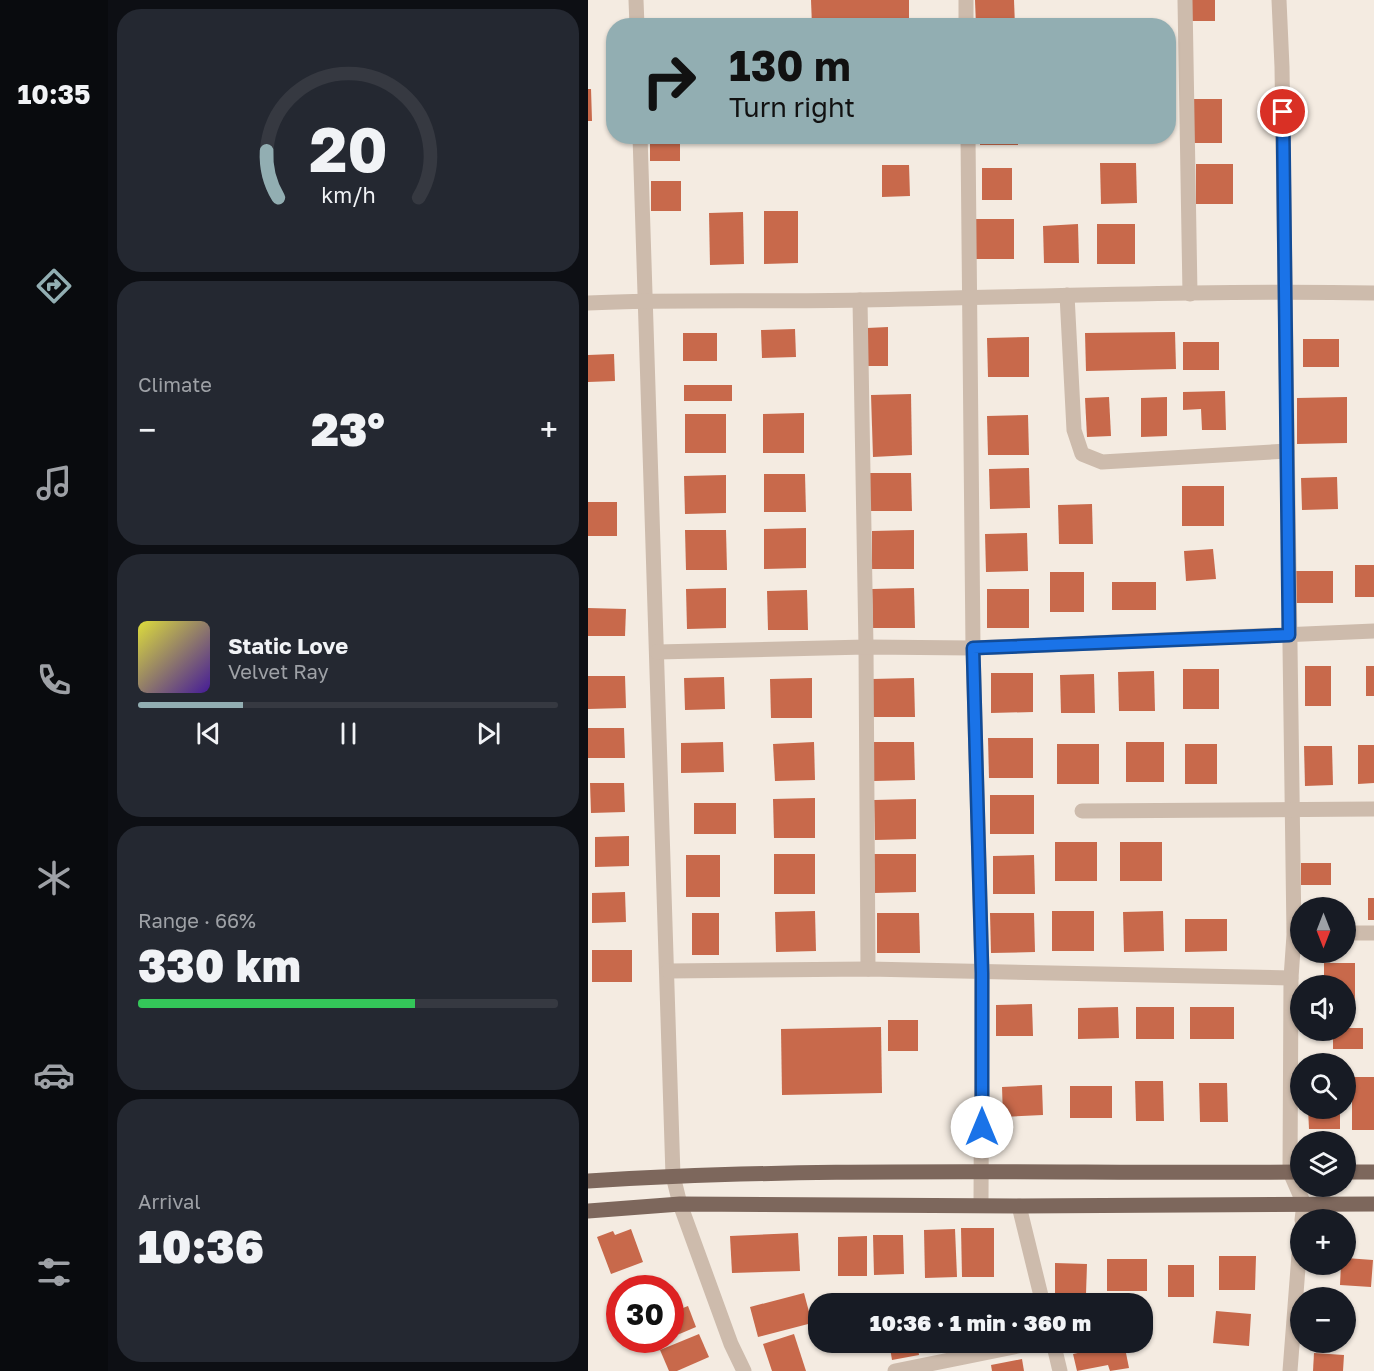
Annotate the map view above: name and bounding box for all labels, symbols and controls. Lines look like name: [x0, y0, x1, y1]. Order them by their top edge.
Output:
text: 130 m: [729, 40, 851, 90]
icon: right: [630, 42, 708, 120]
text: 10:35: [17, 78, 91, 110]
pin: [1257, 86, 1308, 137]
text: Turn right: [729, 91, 855, 123]
icon: arrive: [1266, 95, 1299, 128]
text: 20: [309, 111, 387, 186]
text: km/h: [321, 182, 375, 208]
icon: directions: [33, 265, 75, 307]
text: Climate: [138, 372, 212, 396]
text: 23°: [311, 402, 385, 456]
text: −: [138, 410, 156, 449]
text: +: [540, 410, 558, 449]
icon: music: [33, 462, 75, 504]
text: Static Love: [228, 632, 348, 659]
icon: phone: [33, 659, 75, 701]
text: Velvet Ray: [228, 659, 329, 683]
icon: previous: [192, 717, 225, 750]
icon: pause: [332, 717, 365, 750]
icon: next: [472, 717, 505, 750]
icon: climate: [33, 857, 75, 899]
north arrow: [1290, 897, 1356, 963]
map controls: [1290, 897, 1356, 1353]
text: Range · 66%: [138, 908, 256, 932]
text: 330 km: [138, 938, 301, 992]
button: sound: [1290, 975, 1356, 1041]
button: search: [1290, 1053, 1356, 1119]
icon: car: [33, 1054, 75, 1096]
position arrow: [950, 1095, 1014, 1159]
button: layers: [1290, 1131, 1356, 1197]
text: Arrival: [138, 1189, 201, 1213]
button: +: [1290, 1209, 1356, 1275]
text: 10:36: [138, 1219, 264, 1273]
icon: filters: [33, 1251, 75, 1293]
speed limit sign: 30: [606, 1275, 684, 1353]
button: −: [1290, 1287, 1356, 1353]
text: 10:36 · 1 min · 360 m: [870, 1309, 1091, 1336]

